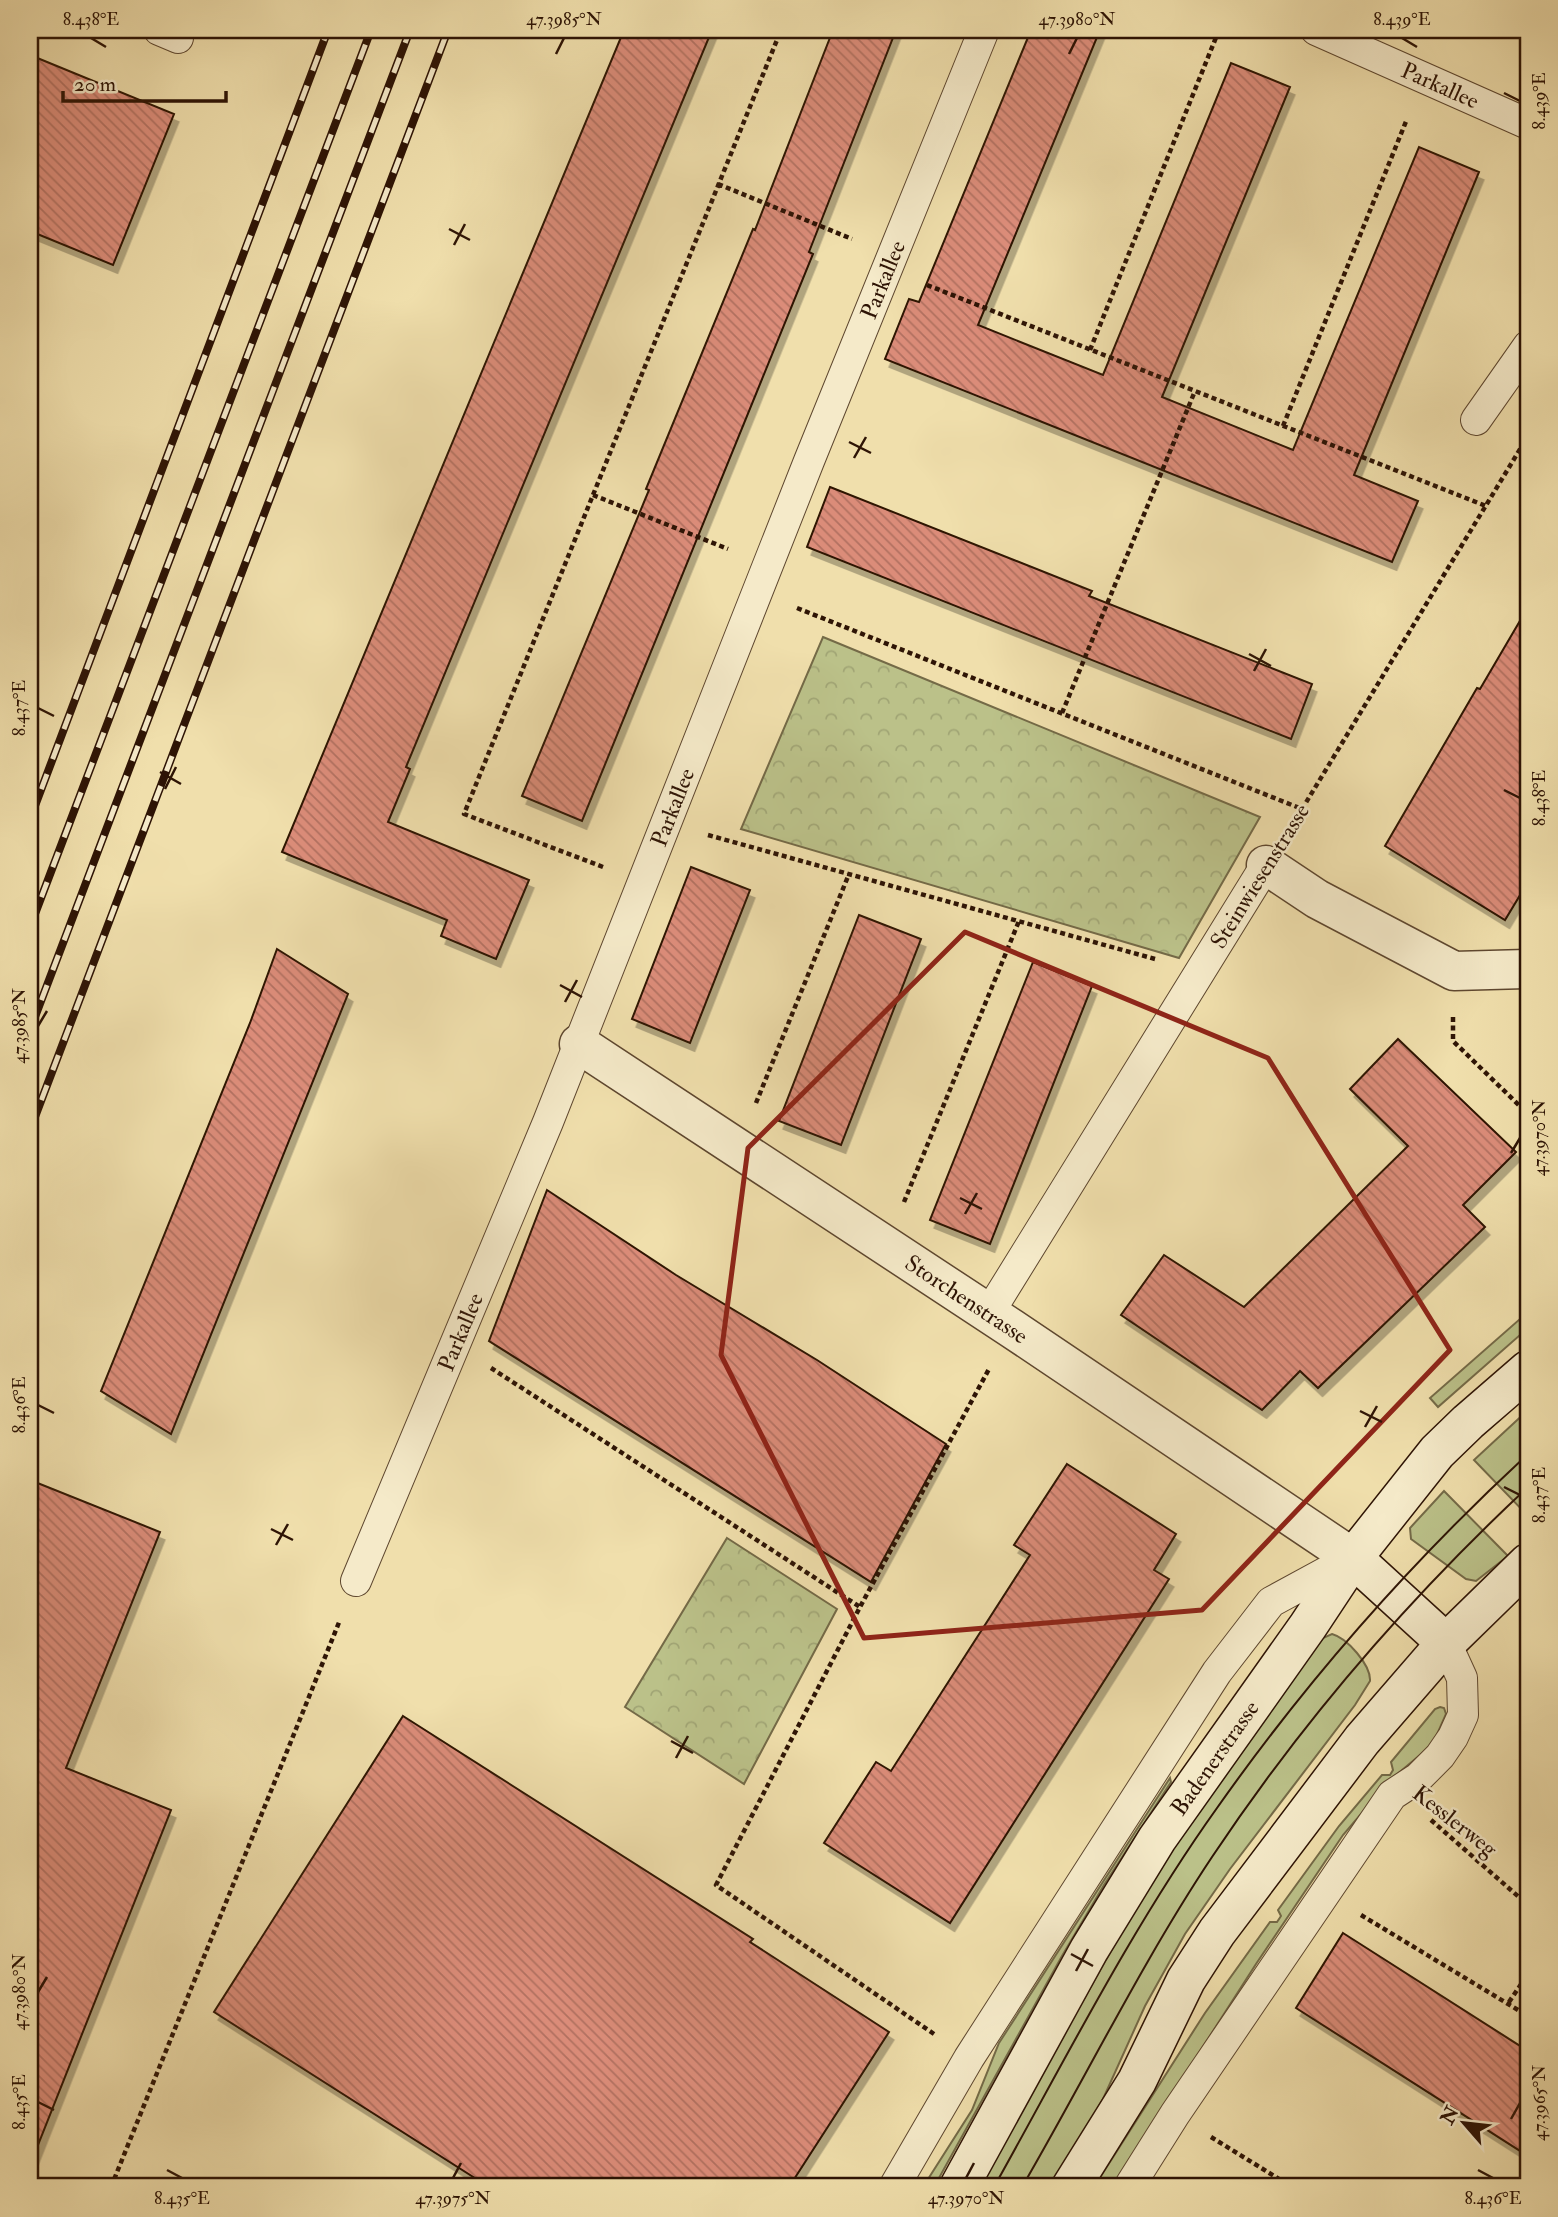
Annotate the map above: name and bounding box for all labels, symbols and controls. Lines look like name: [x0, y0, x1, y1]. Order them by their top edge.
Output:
text: 8.438°E: [63, 8, 119, 31]
text: 47.3985°N: [526, 8, 602, 31]
text: 47.3980°N: [1039, 8, 1115, 31]
text: 8.439°E: [1373, 8, 1431, 31]
street label: Parkallee: [1397, 55, 1484, 115]
scale bar: [63, 60, 226, 104]
text: 20 m: [74, 71, 116, 98]
text: 8.439°E: [1528, 72, 1551, 130]
street label: Parkallee: [854, 236, 912, 323]
text: 8.437°E: [8, 680, 31, 736]
street label: Parkallee: [644, 763, 701, 851]
text: 8.438°E: [1528, 770, 1551, 826]
street label: Steinwiesenstrasse: [1204, 798, 1316, 954]
text: 47.3985°N: [8, 988, 31, 1064]
text: 47.3970°N: [1528, 1100, 1551, 1176]
street label: Storchenstrasse: [900, 1248, 1034, 1350]
street label: Parkallee: [431, 1288, 490, 1375]
text: 8.436°E: [8, 1376, 31, 1434]
text: 8.437°E: [1528, 1467, 1551, 1523]
street label: Badenerstrasse: [1164, 1694, 1265, 1821]
street label: Kesslerweg: [1407, 1779, 1504, 1864]
text: 47.3980°N: [8, 1954, 31, 2030]
text: 47.3965°N: [1528, 2065, 1551, 2141]
text: 8.435°E: [8, 2074, 31, 2130]
north arrow: [1428, 2088, 1498, 2158]
text: N: [1435, 2101, 1465, 2130]
text: 8.435°E: [154, 2187, 210, 2210]
text: 47.3975°N: [415, 2187, 491, 2210]
text: 47.3970°N: [928, 2187, 1004, 2210]
text: 8.436°E: [1464, 2187, 1522, 2210]

